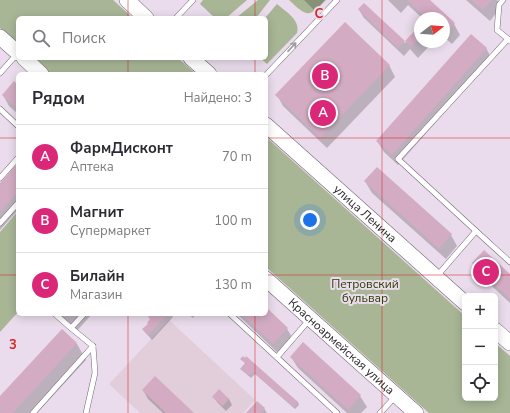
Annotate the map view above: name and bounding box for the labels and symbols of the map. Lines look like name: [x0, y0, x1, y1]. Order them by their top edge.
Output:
text: C: [315, 5, 324, 23]
north arrow: [414, 12, 450, 48]
one-way arrow: [287, 42, 297, 52]
pin: B: [312, 61, 338, 91]
pin: A: [310, 98, 336, 128]
street label: улица Ленина: [330, 181, 400, 246]
your location: [300, 210, 320, 230]
pin: C: [473, 257, 499, 287]
park label: Петровский бульвар: [331, 276, 399, 306]
street label: Красноармейская улица: [285, 295, 398, 398]
text: 3: [9, 336, 17, 354]

